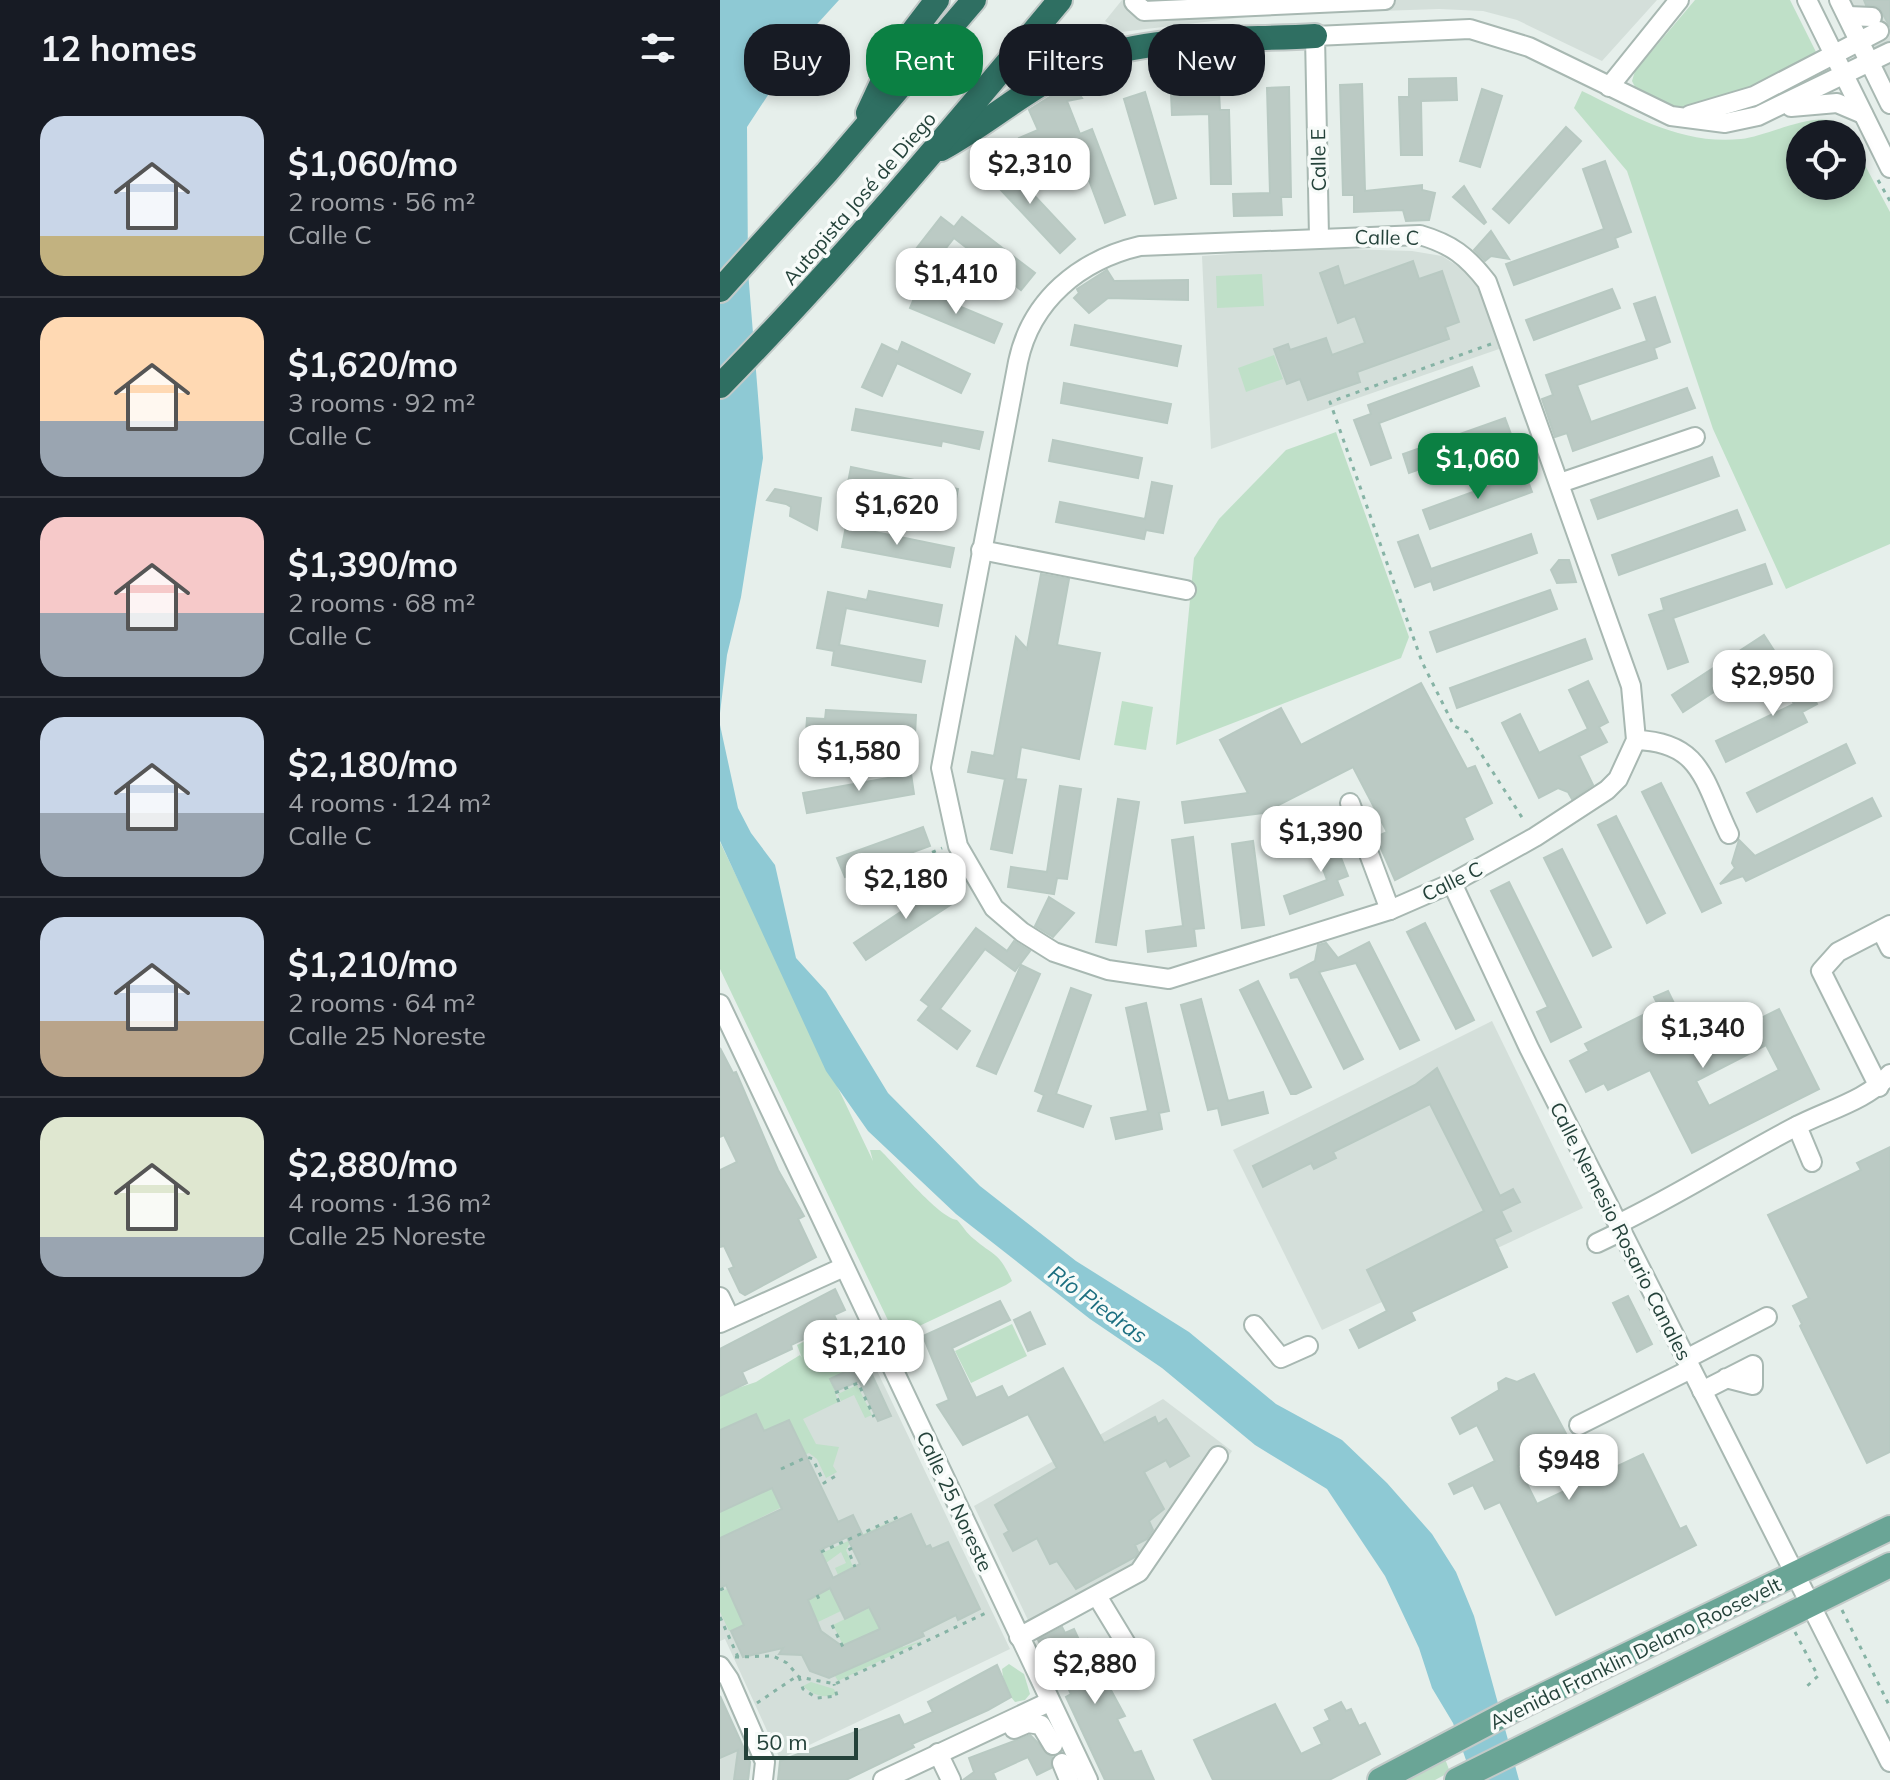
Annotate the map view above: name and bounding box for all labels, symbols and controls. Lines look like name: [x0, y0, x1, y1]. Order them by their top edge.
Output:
chip: Buy: [744, 24, 850, 96]
chip: Rent: [866, 24, 983, 96]
chip: Filters: [999, 24, 1132, 96]
chip: New: [1148, 24, 1265, 96]
icon: filters: [636, 26, 680, 70]
text: 12 homes: [40, 27, 197, 70]
street label: Autopista José de Diego: [777, 106, 941, 290]
map controls: [1786, 120, 1866, 200]
button: locate: [1786, 120, 1866, 200]
street label: Calle E: [1305, 128, 1331, 192]
pin: $2,310: [965, 138, 1095, 206]
text: $1,060/mo: [288, 142, 458, 185]
text: $2,310: [988, 147, 1072, 180]
icon: home: [104, 148, 200, 244]
text: 2 rooms · 56 m²: [288, 185, 475, 218]
text: Calle C: [288, 218, 372, 251]
street label: Calle C: [1354, 224, 1420, 250]
pin: $1,410: [891, 248, 1021, 316]
text: $1,410: [914, 257, 998, 290]
text: $1,620/mo: [288, 343, 458, 386]
icon: home: [104, 349, 200, 445]
text: 3 rooms · 92 m²: [288, 386, 475, 419]
text: Calle C: [288, 419, 372, 452]
pin: $1,060: [1413, 433, 1543, 501]
text: $1,060: [1436, 442, 1520, 475]
pin: $1,620: [832, 479, 962, 547]
text: $1,620: [855, 488, 939, 521]
text: $1,390/mo: [288, 543, 458, 586]
icon: home: [104, 549, 200, 645]
text: 2 rooms · 68 m²: [288, 586, 475, 619]
text: Calle C: [288, 619, 372, 652]
pin: $2,950: [1708, 650, 1838, 718]
text: $2,950: [1731, 659, 1815, 692]
pin: $1,580: [794, 725, 924, 793]
text: $1,580: [817, 734, 901, 767]
text: $2,180/mo: [288, 743, 458, 786]
icon: home: [104, 749, 200, 845]
text: 4 rooms · 124 m²: [288, 786, 491, 819]
pin: $1,390: [1256, 806, 1386, 874]
text: $1,390: [1279, 815, 1363, 848]
text: Calle C: [288, 819, 372, 852]
pin: $2,180: [841, 853, 971, 921]
street label: Calle C: [1417, 856, 1487, 906]
text: $2,180: [864, 862, 948, 895]
text: $1,210/mo: [288, 943, 458, 986]
icon: home: [104, 949, 200, 1045]
text: 2 rooms · 64 m²: [288, 986, 475, 1019]
pin: $1,340: [1638, 1002, 1768, 1070]
text: $1,340: [1661, 1011, 1745, 1044]
text: Calle 25 Noreste: [288, 1019, 486, 1052]
street label: Calle Nemesio Rosario Canales: [1545, 1098, 1697, 1364]
text: $2,880/mo: [288, 1143, 458, 1186]
icon: home: [104, 1149, 200, 1245]
text: 4 rooms · 136 m²: [288, 1186, 491, 1219]
text: Calle 25 Noreste: [288, 1219, 486, 1252]
water label: Río Piedras: [1043, 1259, 1153, 1349]
pin: $1,210: [799, 1320, 929, 1388]
text: $1,210: [822, 1329, 906, 1362]
street label: Calle 25 Noreste: [912, 1427, 998, 1575]
pin: $948: [1522, 1434, 1616, 1502]
text: $948: [1538, 1443, 1600, 1476]
street label: Avenida Franklin Delano Roosevelt: [1485, 1571, 1785, 1735]
pin: $2,880: [1030, 1638, 1160, 1706]
text: $2,880: [1053, 1647, 1137, 1680]
scale bar: [744, 1724, 858, 1760]
text: 50 m: [756, 1728, 807, 1756]

